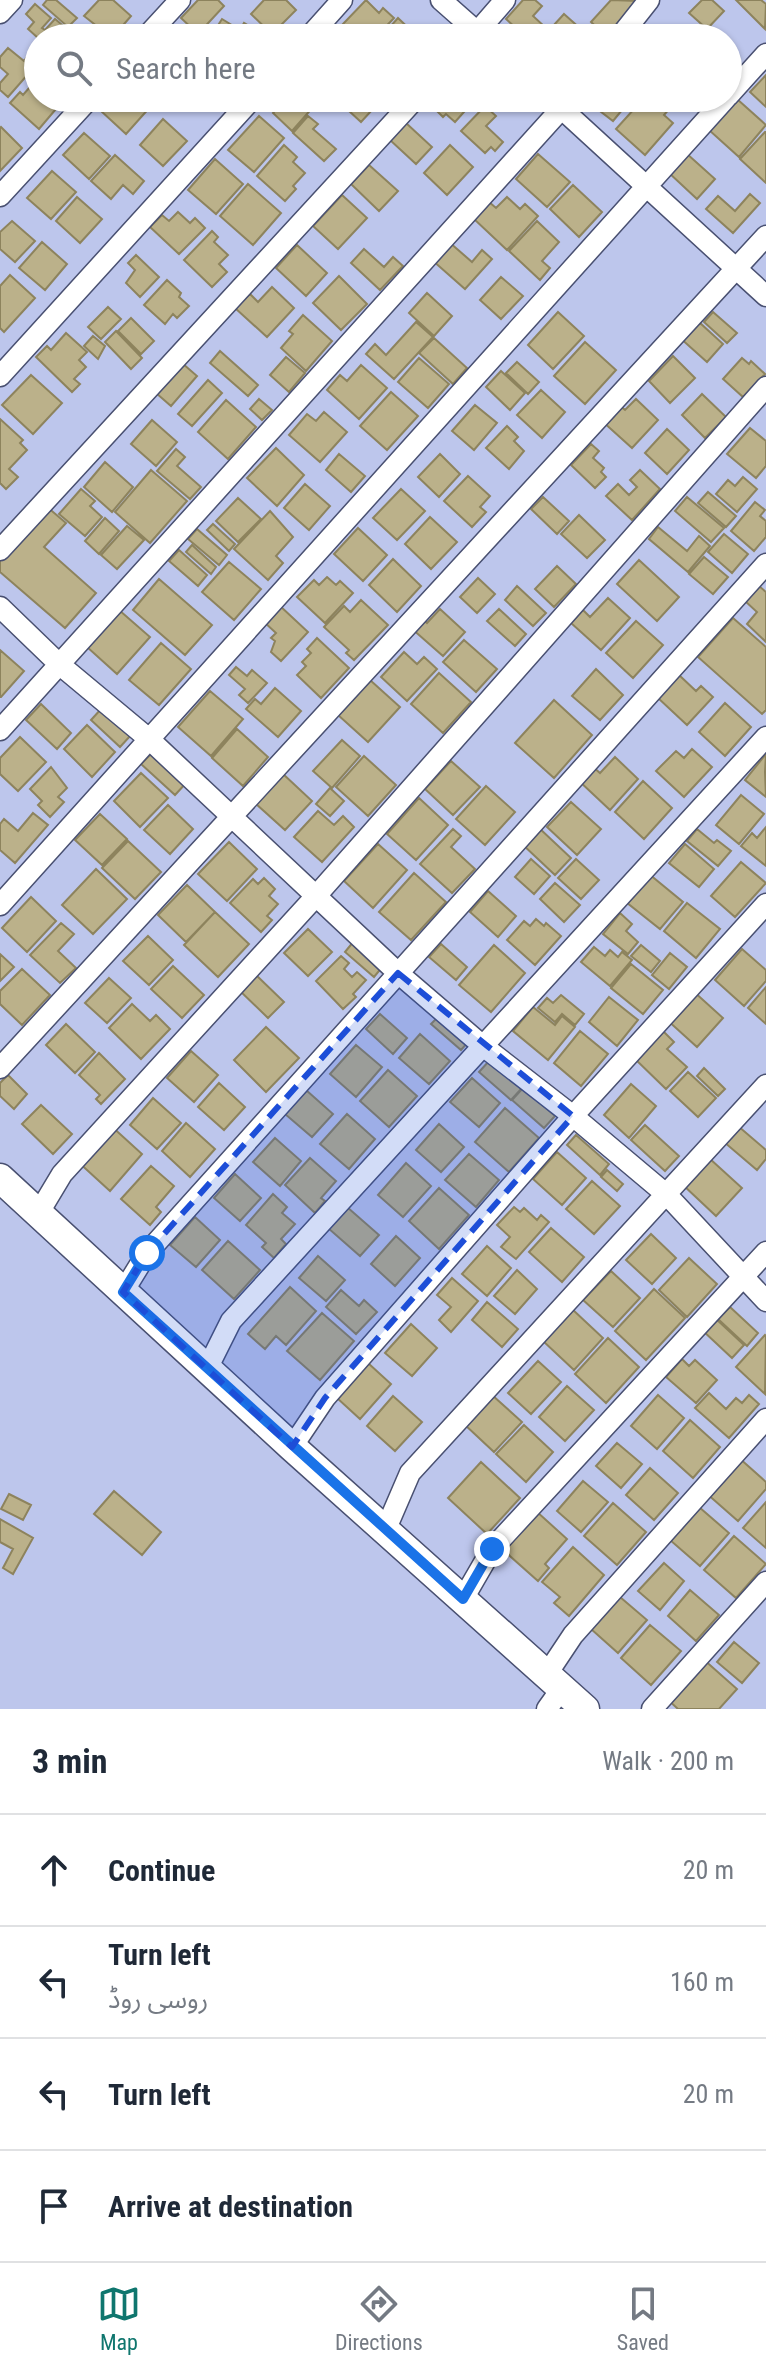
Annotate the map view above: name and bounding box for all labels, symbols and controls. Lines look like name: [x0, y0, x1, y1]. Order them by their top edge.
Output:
search box: [24, 24, 742, 112]
icon: search: [52, 46, 96, 90]
text: Search here: [116, 51, 256, 86]
route start: [129, 1235, 165, 1271]
route end: [474, 1531, 510, 1567]
text: 3 min: [32, 1741, 108, 1781]
text: Walk · 200 m: [602, 1746, 734, 1776]
icon: ahead: [32, 1848, 76, 1892]
text: Continue: [108, 1853, 215, 1888]
text: 20 m: [683, 1855, 734, 1885]
text: Turn left: [108, 1937, 211, 1972]
icon: left: [32, 1960, 76, 2004]
text: 160 m: [670, 1967, 734, 1997]
text: روسی روڈ: [108, 1984, 208, 2014]
icon: left: [32, 2072, 76, 2116]
text: Turn left: [108, 2077, 211, 2112]
text: 20 m: [683, 2079, 734, 2109]
icon: arrive: [32, 2184, 76, 2228]
text: Arrive at destination: [108, 2189, 353, 2224]
tab: Map: [97, 2282, 141, 2355]
tab: Directions: [335, 2282, 423, 2355]
tab: Saved: [617, 2282, 669, 2355]

